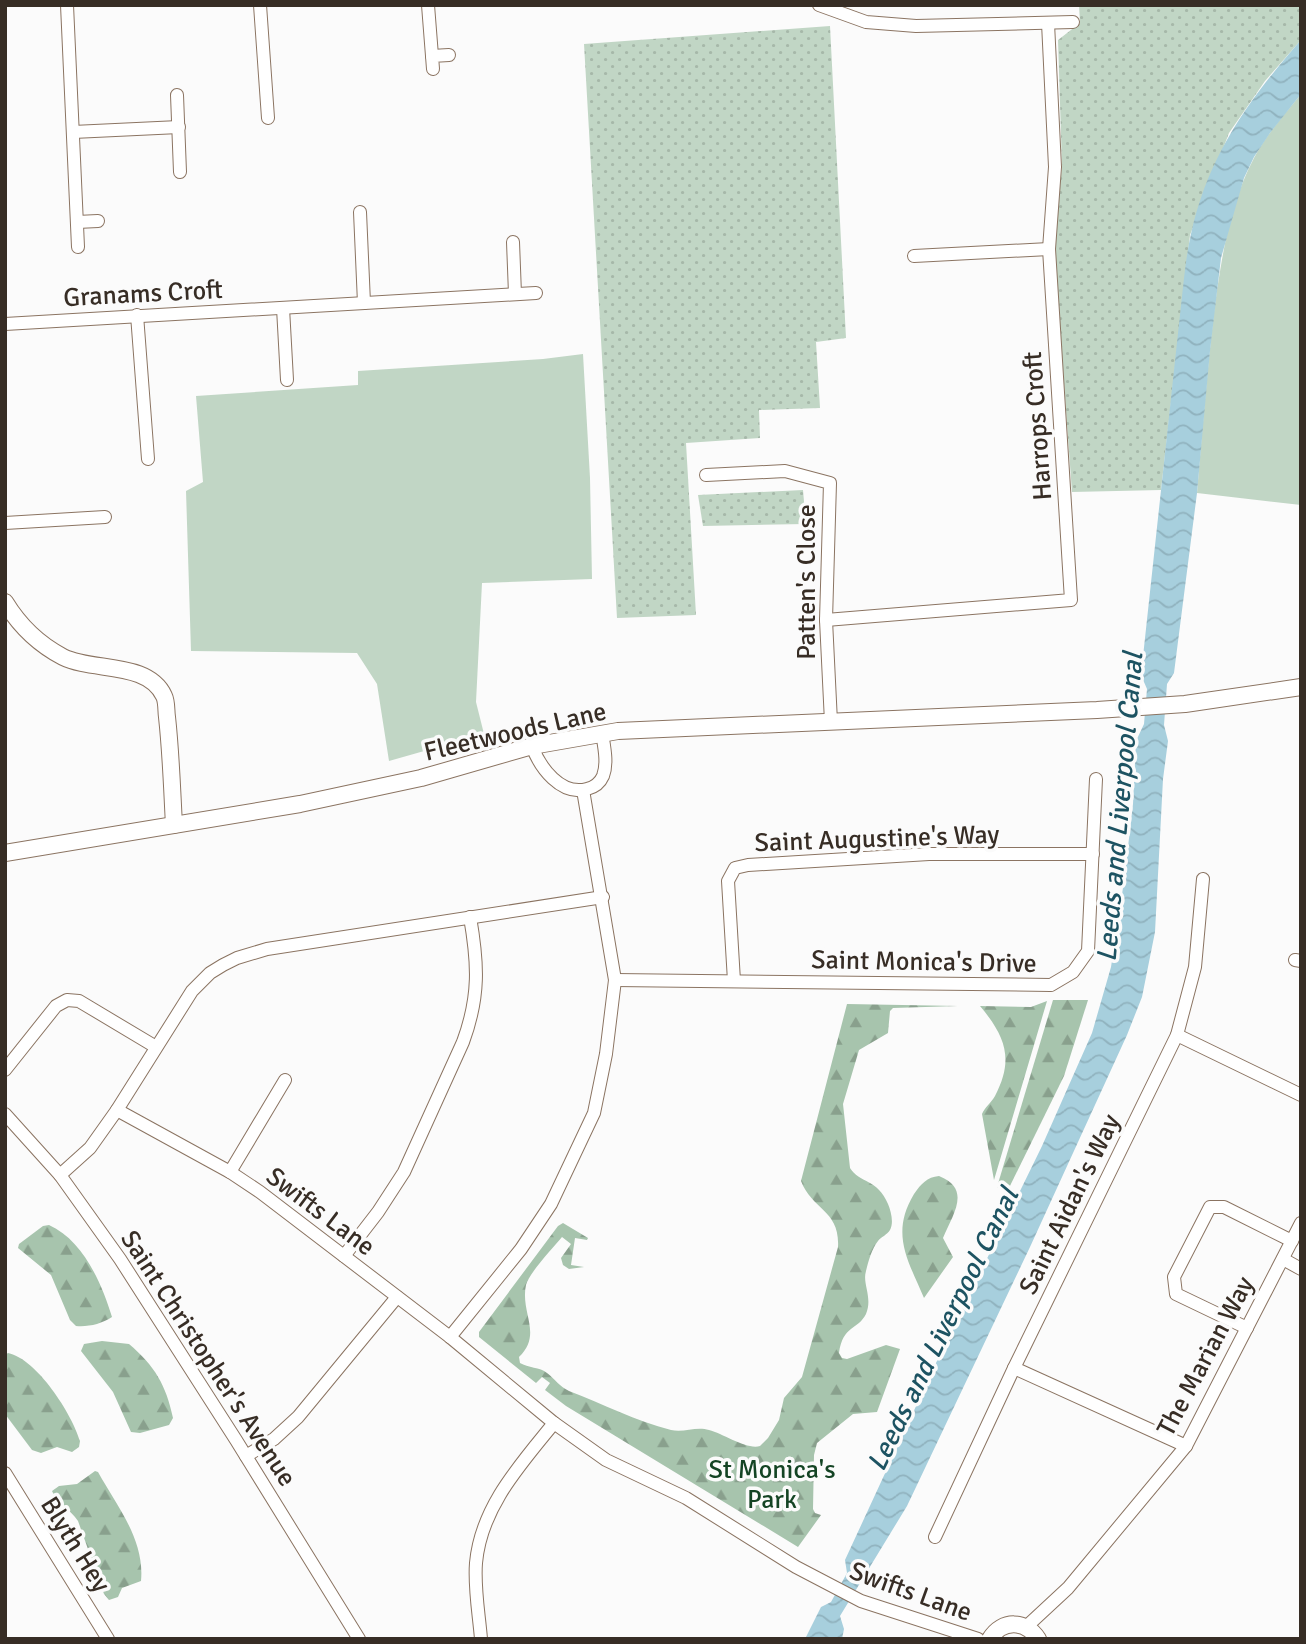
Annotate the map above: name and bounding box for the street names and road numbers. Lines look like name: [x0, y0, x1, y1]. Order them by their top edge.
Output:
street label: Granams Croft: [63, 274, 224, 314]
street label: Harrops Croft: [1017, 351, 1059, 501]
street label: Patten's Close: [791, 504, 823, 660]
street label: Fleetwoods Lane: [421, 695, 610, 769]
street label: Saint Augustine's Way: [754, 819, 1000, 859]
street label: Saint Monica's Drive: [811, 944, 1037, 980]
street label: Saint Aidan's Way: [1012, 1109, 1127, 1300]
street label: Swifts Lane: [260, 1161, 381, 1263]
street label: Saint Christopher's Avenue: [113, 1225, 303, 1493]
street label: The Marian Way: [1150, 1271, 1261, 1442]
street label: Blyth Hey: [33, 1491, 117, 1598]
street label: Swifts Lane: [845, 1555, 976, 1629]

